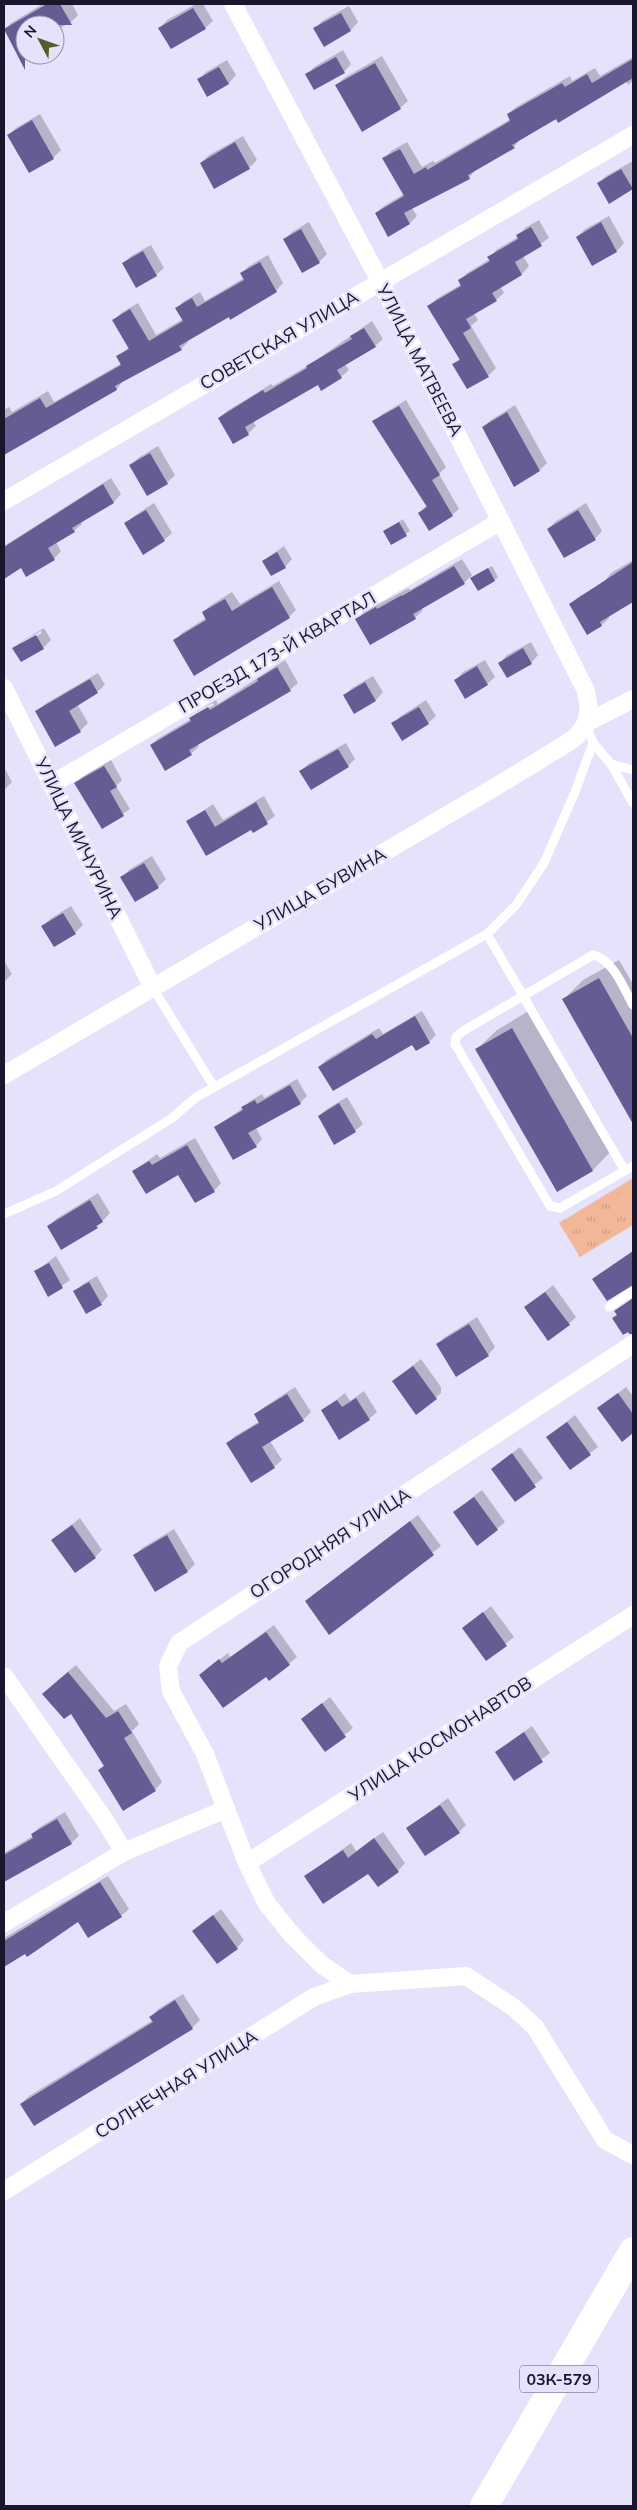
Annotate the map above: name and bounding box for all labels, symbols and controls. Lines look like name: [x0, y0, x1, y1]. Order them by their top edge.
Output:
north arrow: [15, 15, 65, 65]
text: N: [20, 22, 40, 41]
street label: УЛИЦА МАТВЕЕВА: [371, 279, 468, 440]
street label: СОВЕТСКАЯ УЛИЦА: [195, 285, 363, 395]
street label: ПРОЕЗД 173-Й КВАРТАЛ: [174, 586, 380, 718]
street label: УЛИЦА МИЧУРИНА: [29, 753, 128, 923]
street label: УЛИЦА БУВИНА: [249, 842, 390, 937]
street label: ОГОРОДНЯЯ УЛИЦА: [245, 1482, 415, 1604]
street label: УЛИЦА КОСМОНАВТОВ: [343, 1671, 536, 1807]
street label: СОЛНЕЧНАЯ УЛИЦА: [90, 2025, 262, 2143]
road number: 03К-579: [520, 2366, 598, 2392]

